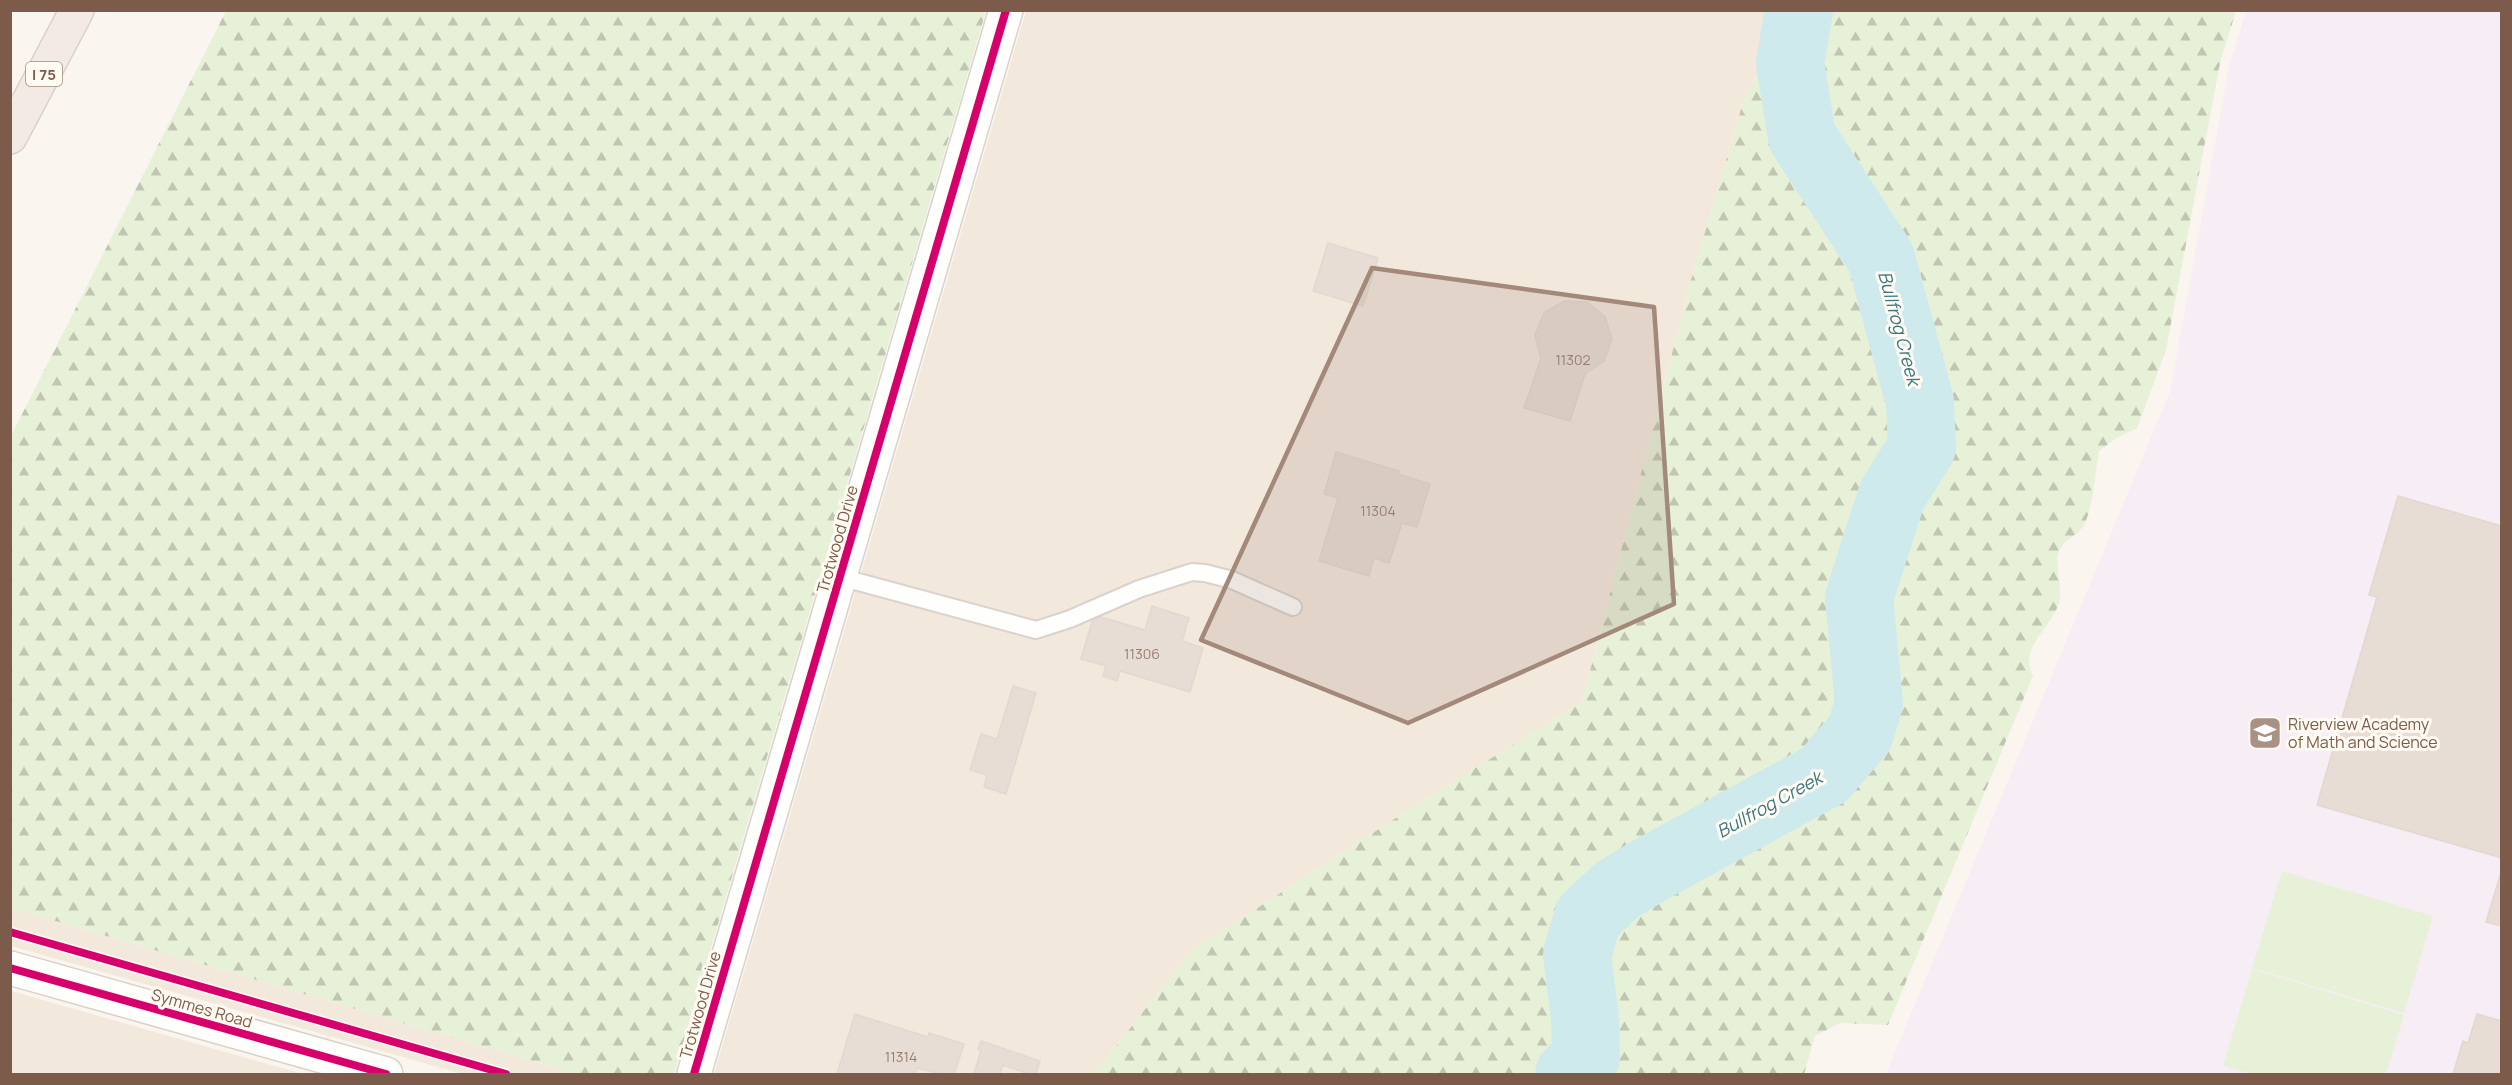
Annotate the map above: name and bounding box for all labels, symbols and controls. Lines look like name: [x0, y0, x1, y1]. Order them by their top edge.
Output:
road number: I 75: [26, 62, 62, 86]
water label: Bullfrog Creek: [1873, 268, 1928, 391]
house number: 11302: [1555, 350, 1591, 369]
street label: Trotwood Drive: [811, 483, 863, 595]
house number: 11304: [1360, 501, 1396, 520]
house number: 11306: [1124, 644, 1160, 663]
place label: Riverview Academy of Math and Science: [2288, 713, 2438, 753]
school or university icon: Riverview Academy of Math and Science: [2247, 715, 2283, 751]
water label: Bullfrog Creek: [1712, 764, 1829, 843]
street label: Trotwood Drive: [674, 949, 726, 1061]
street label: Symmes Road: [149, 983, 255, 1033]
house number: 11314: [885, 1047, 917, 1066]

